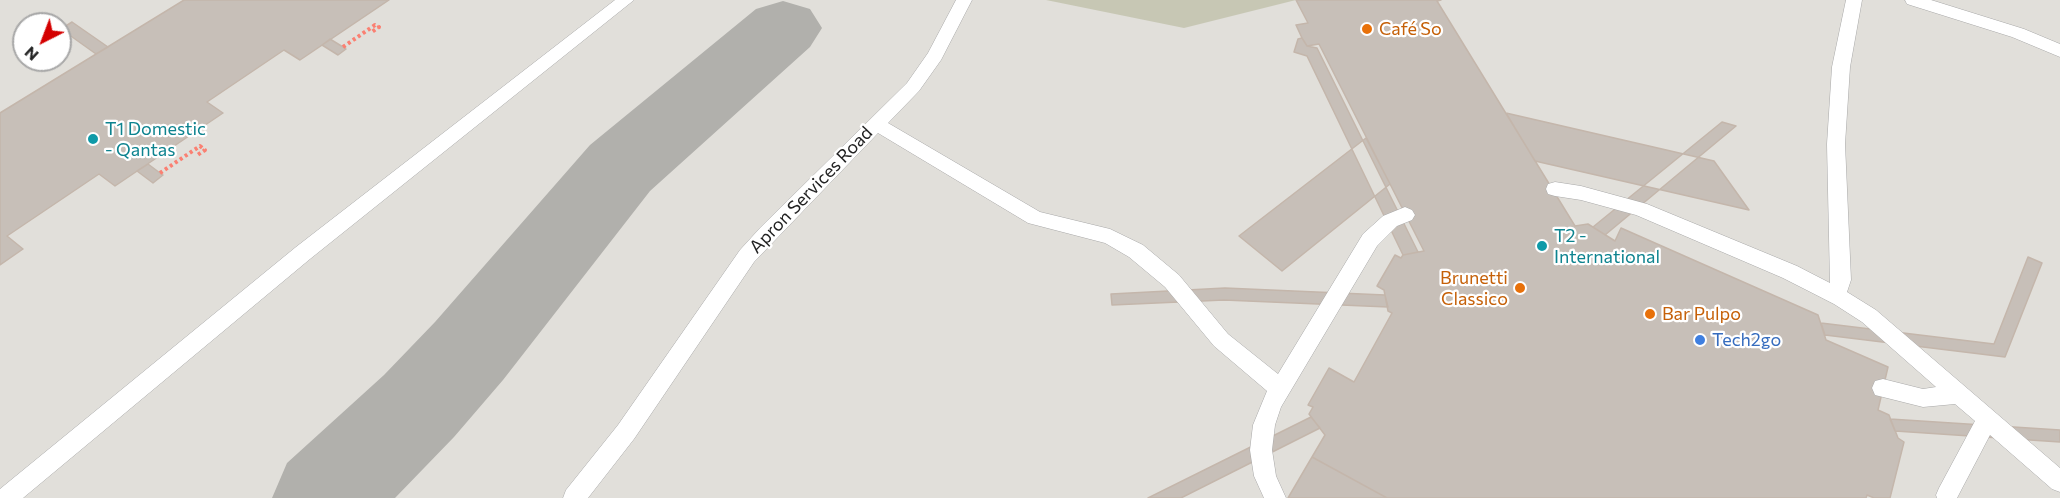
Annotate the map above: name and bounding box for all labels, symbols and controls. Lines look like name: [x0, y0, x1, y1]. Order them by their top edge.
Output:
north arrow: [12, 12, 72, 72]
place label: Café So: [1379, 18, 1442, 40]
marker: Café So: [1360, 22, 1374, 36]
text: N: [20, 43, 42, 65]
place label: T1 Domestic - Qantas: [105, 118, 206, 160]
street label: Apron Services Road: [745, 122, 877, 258]
marker: T1 Domestic - Qantas: [86, 132, 100, 146]
place label: T2 - International: [1554, 225, 1660, 268]
marker: T2 - International: [1535, 239, 1549, 253]
place label: Brunetti Classico: [1440, 267, 1508, 310]
marker: Brunetti Classico: [1513, 281, 1527, 295]
place label: Bar Pulpo: [1662, 303, 1741, 325]
marker: Bar Pulpo: [1643, 307, 1657, 321]
place label: Tech2go: [1712, 329, 1781, 351]
marker: Tech2go: [1693, 333, 1707, 347]

